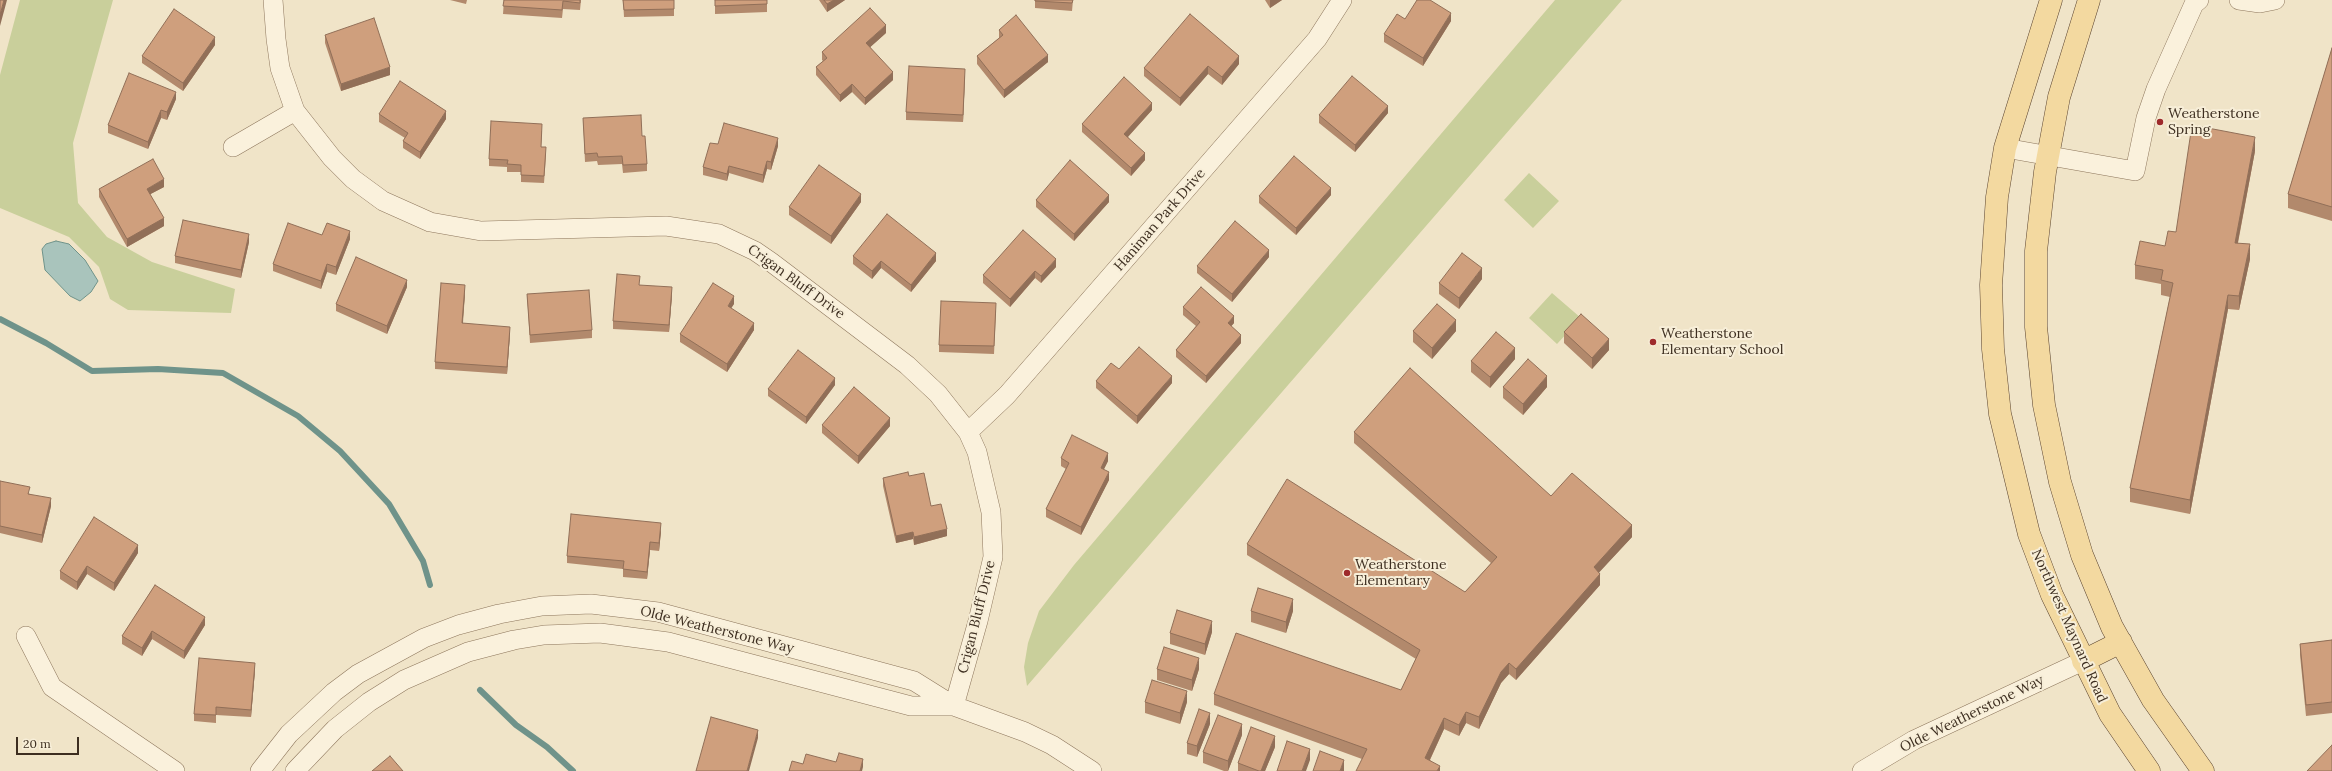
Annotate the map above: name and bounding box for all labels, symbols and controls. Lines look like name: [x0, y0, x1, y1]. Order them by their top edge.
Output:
place label: Weatherstone Spring: [2168, 106, 2260, 138]
marker: Weatherstone Spring: [2155, 117, 2165, 127]
street label: Haniman Park Drive: [1111, 165, 1209, 275]
street label: Crigan Bluff Drive: [744, 241, 848, 323]
place label: Weatherstone Elementary School: [1661, 326, 1784, 358]
marker: Weatherstone Elementary School: [1648, 337, 1658, 347]
street label: Northwest Maynard Road: [2027, 547, 2111, 705]
place label: Weatherstone Elementary: [1355, 557, 1447, 590]
street label: Crigan Bluff Drive: [955, 559, 999, 675]
marker: Weatherstone Elementary: [1342, 568, 1352, 578]
street label: Olde Weatherstone Way: [638, 603, 796, 657]
street label: Olde Weatherstone Way: [1897, 672, 2047, 756]
scale bar: [18, 729, 81, 755]
text: 20 m: [23, 736, 51, 751]

